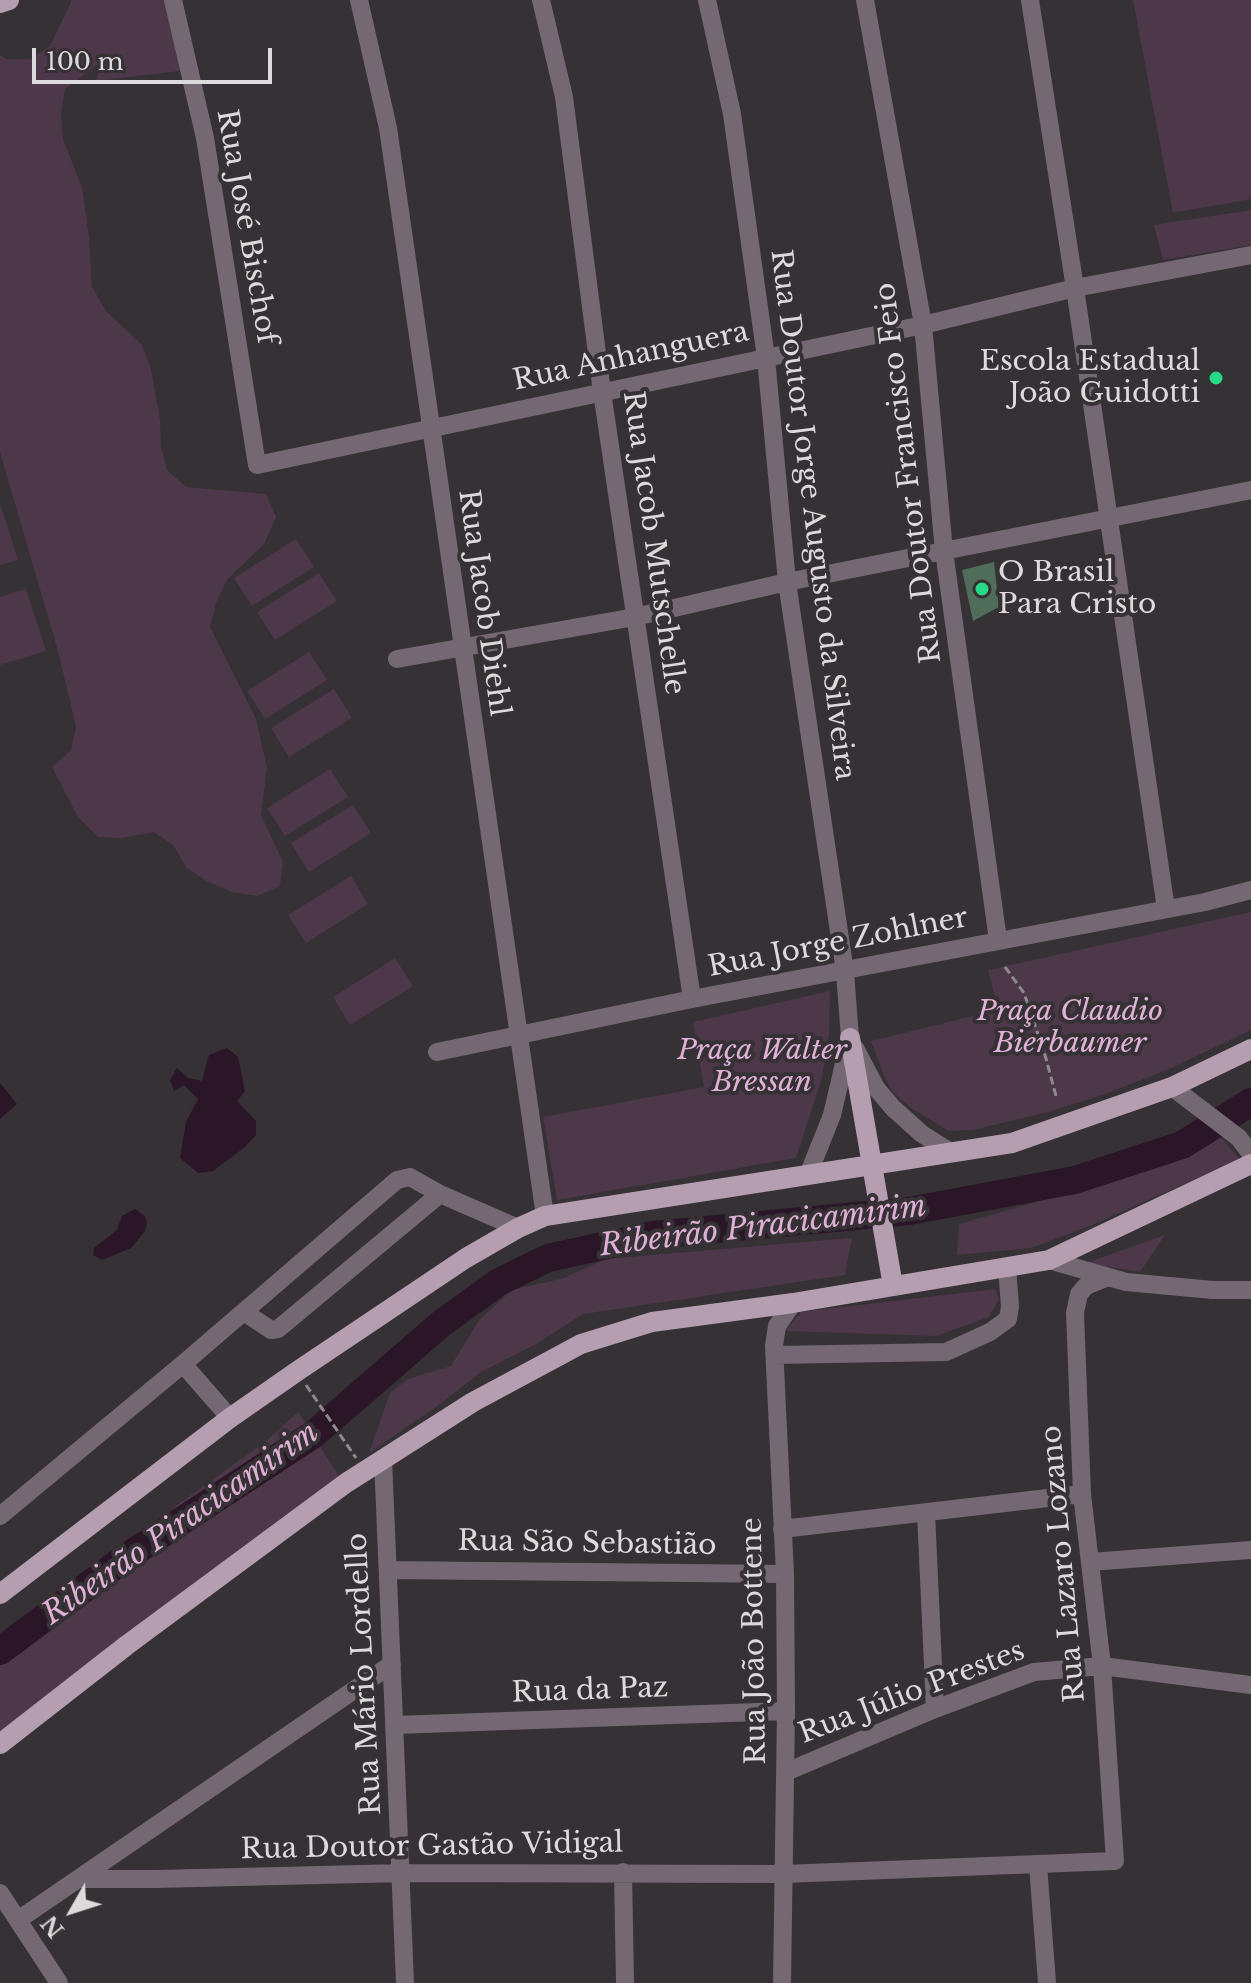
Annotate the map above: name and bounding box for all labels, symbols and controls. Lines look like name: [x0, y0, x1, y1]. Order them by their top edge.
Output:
scale bar: [36, 32, 276, 82]
text: 100 m: [46, 47, 124, 76]
street label: Rua José Bischof: [209, 107, 283, 347]
street label: Rua Doutor Jorge Augusto da Silveira: [763, 248, 861, 782]
street label: Rua Doutor Francisco Feio: [869, 281, 949, 665]
street label: Rua Anhanguera: [510, 316, 752, 398]
place label: Escola Estadual João Guidotti: [980, 345, 1200, 411]
marker: Escola Estadual João Guidotti: [1207, 369, 1225, 387]
street label: Rua Jacob Mutschelle: [615, 389, 691, 697]
street label: Rua Jacob Diehl: [450, 488, 516, 718]
place label: O Brasil Para Cristo: [998, 556, 1156, 622]
marker: O Brasil Para Cristo: [973, 580, 991, 598]
street label: Rua Jorge Zohlner: [705, 901, 971, 985]
park label: Praça Claudio Bierbaumer: [977, 995, 1163, 1061]
park label: Praça Walter Bressan: [677, 1034, 847, 1100]
water label: Ribeirão Piracicamirim: [598, 1189, 928, 1265]
water label: Ribeirão Piracicamirim: [36, 1415, 326, 1633]
street label: Rua Lazaro Lozano: [1035, 1424, 1093, 1704]
street label: Rua João Bottene: [736, 1517, 774, 1765]
street label: Rua São Sebastião: [457, 1525, 717, 1563]
street label: Rua Mário Lordello: [341, 1532, 389, 1816]
street label: Rua Júlio Prestes: [794, 1634, 1030, 1752]
street label: Rua da Paz: [511, 1671, 669, 1711]
street label: Rua Doutor Gastão Vidigal: [240, 1827, 624, 1867]
north arrow: [32, 1871, 112, 1951]
text: N: [36, 1910, 70, 1943]

